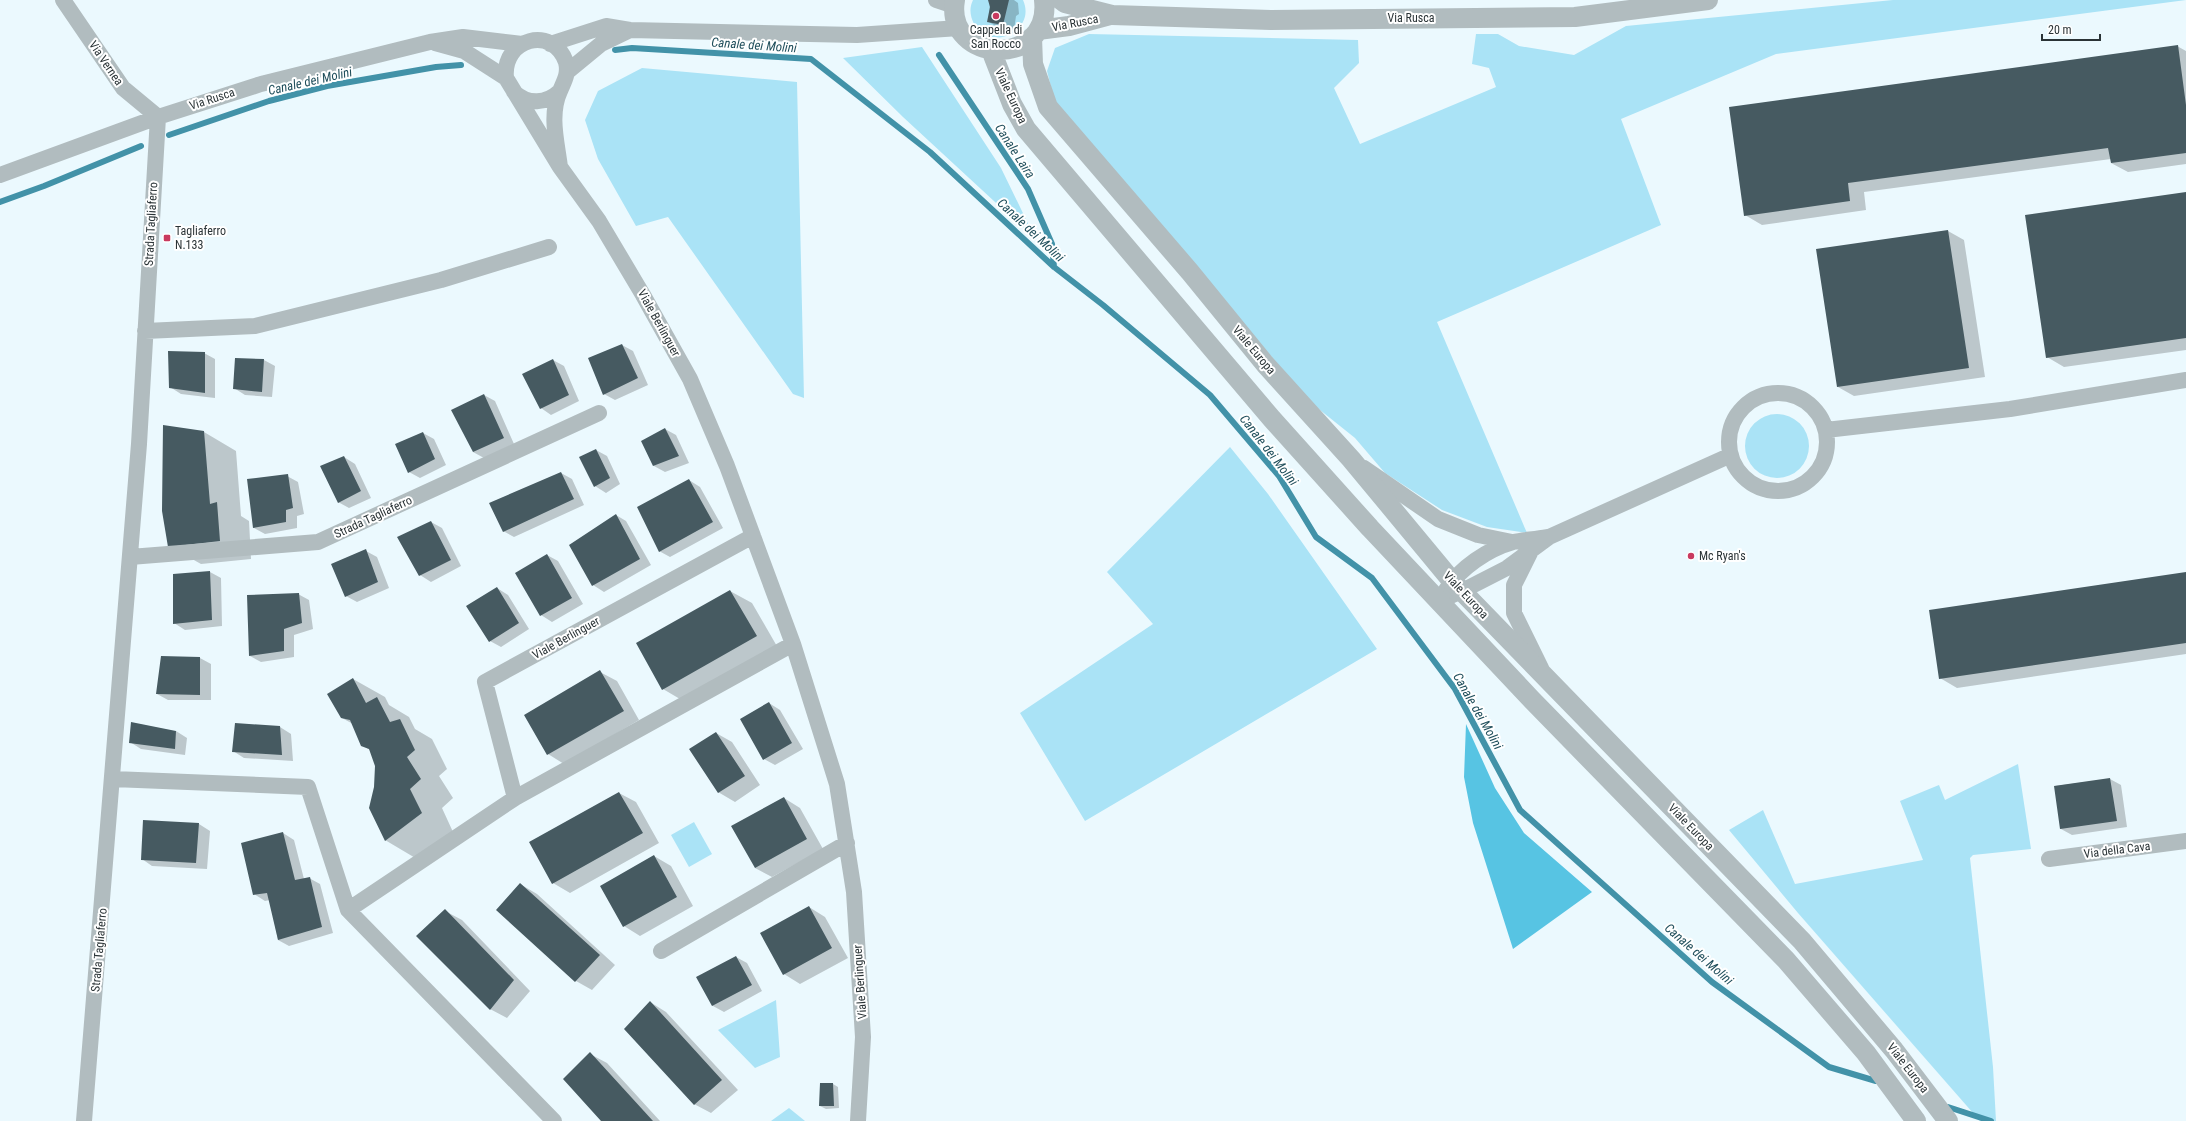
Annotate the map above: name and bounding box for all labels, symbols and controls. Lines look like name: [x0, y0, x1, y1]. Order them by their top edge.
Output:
marker: Cappella di San Rocco: [991, 11, 1001, 21]
street label: Via Rusca: [1388, 11, 1435, 25]
street label: Via Rusca: [1051, 12, 1100, 34]
scale bar: [2042, 16, 2100, 42]
place label: Cappella di San Rocco: [970, 23, 1022, 51]
text: 20 m: [2048, 23, 2072, 37]
water label: Canale dei Molini: [711, 35, 797, 55]
street label: Via Vernea: [86, 38, 126, 88]
water label: Canale dei Molini: [267, 64, 354, 98]
street label: Viale Europa: [992, 66, 1030, 126]
street label: Via Rusca: [188, 85, 237, 113]
water label: Canale Laira: [992, 121, 1038, 181]
street label: Strada Tagliaferro: [142, 182, 160, 266]
water label: Canale dei Molini: [995, 195, 1068, 265]
place label: Tagliaferro N.133: [175, 224, 226, 252]
marker: Tagliaferro N.133: [162, 233, 172, 243]
street label: Viale Berlinguer: [635, 287, 683, 359]
street label: Viale Europa: [1230, 323, 1279, 377]
water label: Canale dei Molini: [1237, 412, 1301, 488]
street label: Strada Tagliaferro: [332, 493, 414, 541]
place label: Mc Ryan's: [1699, 549, 1746, 563]
marker: Mc Ryan's: [1686, 551, 1696, 561]
street label: Viale Europa: [1441, 569, 1491, 622]
street label: Viale Berlinguer: [530, 614, 602, 662]
water label: Canale dei Molini: [1450, 670, 1506, 752]
street label: Viale Europa: [1665, 801, 1717, 853]
street label: Via della Cava: [2083, 839, 2151, 861]
street label: Strada Tagliaferro: [88, 907, 110, 993]
water label: Canale dei Molini: [1662, 920, 1736, 988]
street label: Viale Berlinguer: [850, 944, 870, 1020]
street label: Viale Europa: [1884, 1040, 1932, 1096]

